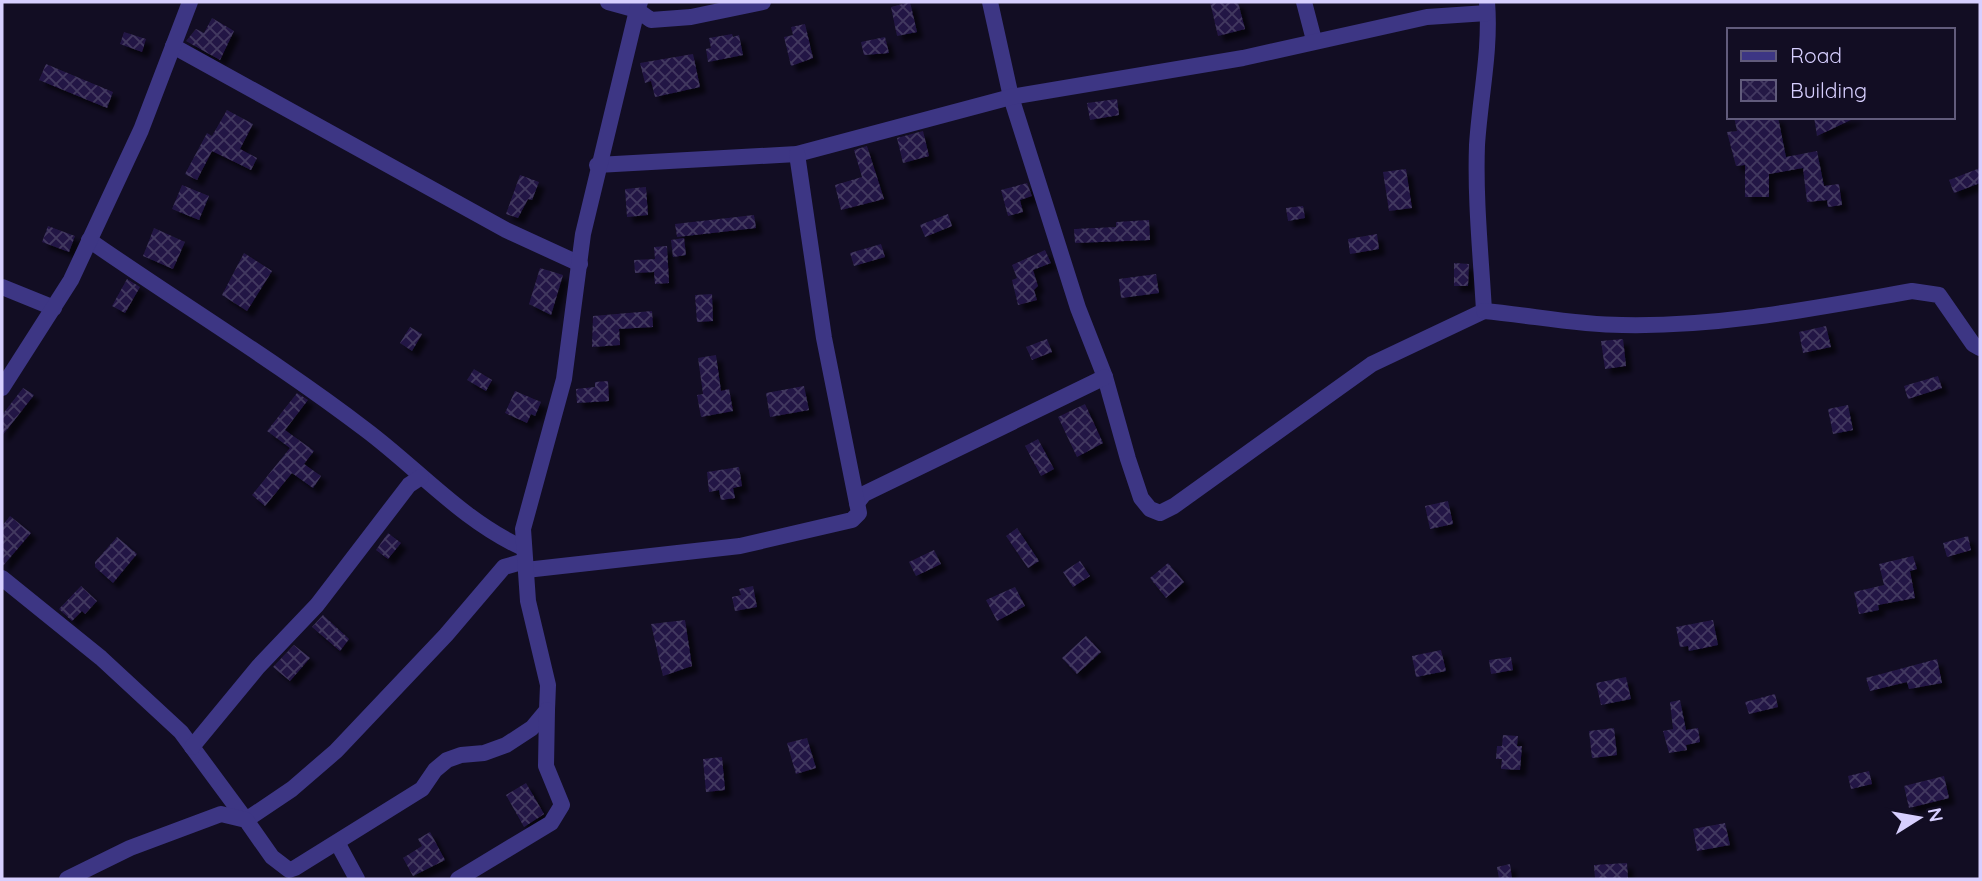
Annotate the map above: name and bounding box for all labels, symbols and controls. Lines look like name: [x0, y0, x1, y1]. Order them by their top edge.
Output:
legend: [1727, 28, 1954, 119]
text: Road: [1790, 42, 1842, 68]
text: Building: [1790, 77, 1867, 103]
north arrow: [1884, 783, 1954, 853]
text: N: [1923, 806, 1949, 824]

